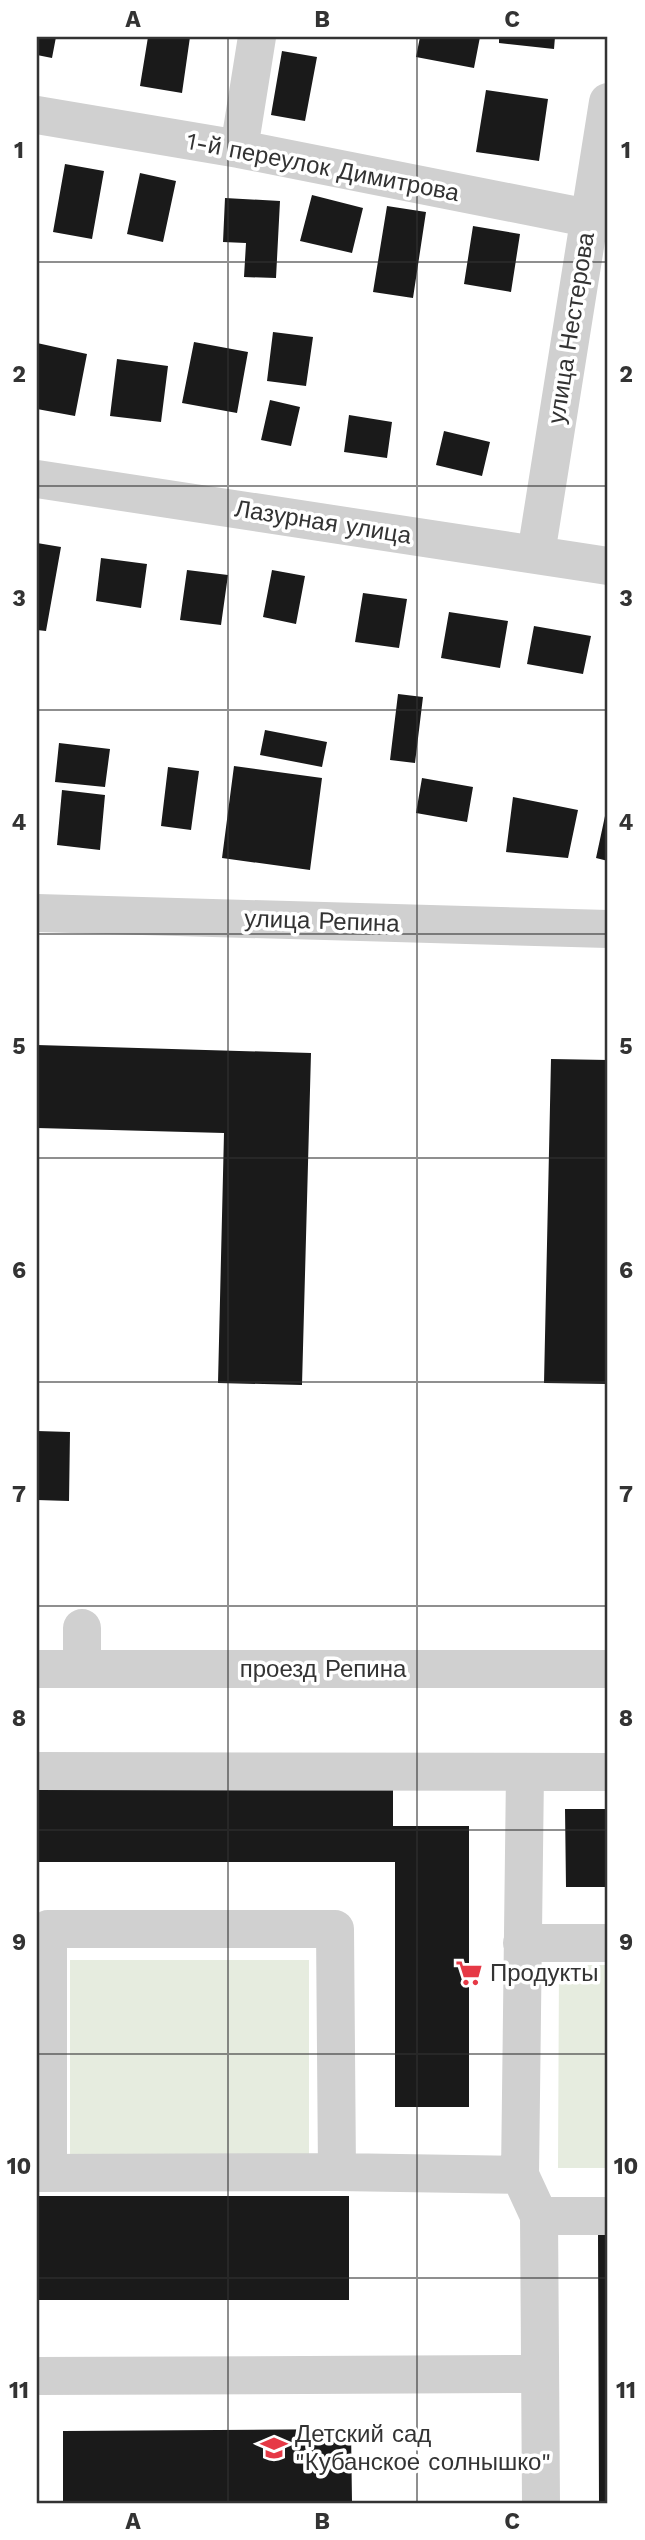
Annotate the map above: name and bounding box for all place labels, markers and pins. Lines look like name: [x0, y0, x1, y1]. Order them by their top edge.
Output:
supermarket icon: Продукты: [454, 1958, 484, 1988]
place label: Продукты: [490, 1959, 598, 1987]
place label: Детский сад "Кубанское солнышко": [295, 2420, 551, 2476]
school or university icon: Детский сад "Кубанское солнышко": [259, 2433, 289, 2463]

